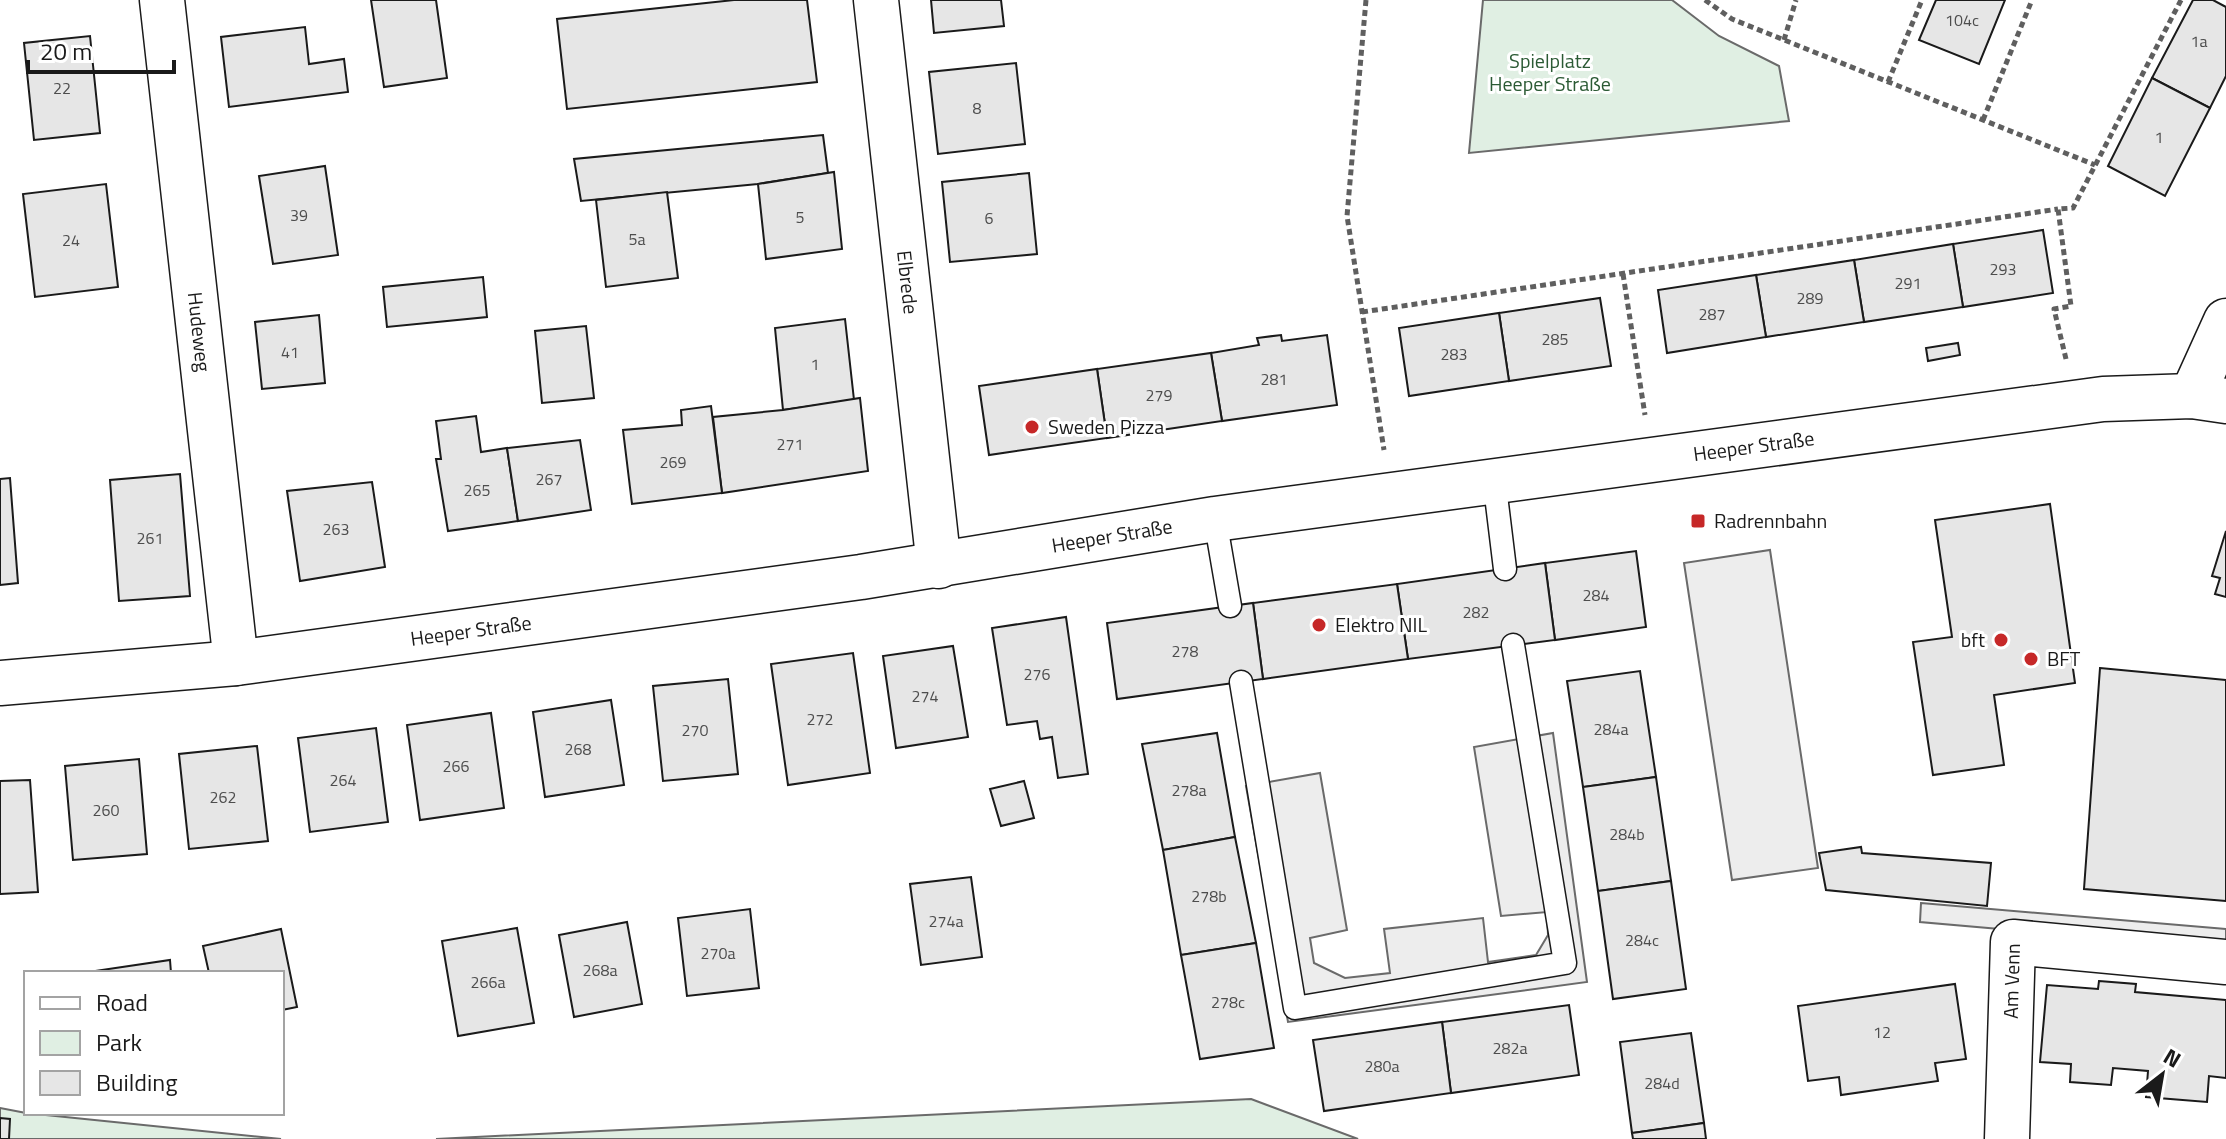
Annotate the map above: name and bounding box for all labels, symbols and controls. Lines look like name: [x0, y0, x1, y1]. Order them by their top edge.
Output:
house number: 104c: [1945, 8, 1979, 32]
scale bar: [28, 24, 174, 74]
house number: 1a: [2191, 29, 2207, 53]
text: 20 m: [40, 33, 92, 69]
park label: Spielplatz Heeper Straße: [1489, 45, 1611, 99]
house number: 22: [53, 76, 71, 100]
house number: 8: [973, 96, 982, 120]
house number: 1: [2155, 125, 2163, 149]
house number: 39: [290, 203, 308, 227]
house number: 5: [796, 205, 805, 229]
house number: 6: [985, 206, 994, 230]
house number: 5a: [629, 227, 645, 251]
house number: 24: [62, 228, 80, 252]
street label: Elbrede: [889, 249, 927, 316]
house number: 293: [1990, 257, 2016, 281]
house number: 291: [1895, 271, 1921, 295]
house number: 289: [1797, 286, 1823, 310]
street label: Hudeweg: [180, 290, 219, 373]
house number: 287: [1699, 302, 1725, 326]
house number: 285: [1542, 327, 1568, 351]
house number: 41: [281, 340, 299, 364]
house number: 283: [1441, 342, 1467, 366]
house number: 1: [811, 352, 819, 376]
house number: 281: [1261, 367, 1287, 391]
house number: 279: [1146, 383, 1172, 407]
place label: Sweden Pizza: [1048, 411, 1164, 442]
marker: Sweden Pizza: [1023, 418, 1041, 436]
street label: Heeper Straße: [1691, 422, 1816, 469]
house number: 271: [777, 432, 803, 456]
house number: 269: [660, 450, 686, 474]
house number: 267: [536, 467, 562, 491]
house number: 265: [464, 478, 490, 502]
place label: Radrennbahn: [1714, 505, 1827, 536]
street label: Heeper Straße: [1049, 510, 1174, 561]
marker: Radrennbahn: [1689, 512, 1707, 530]
house number: 263: [323, 517, 349, 541]
house number: 261: [137, 526, 163, 550]
house number: 284: [1583, 583, 1609, 607]
house number: 282: [1463, 600, 1489, 624]
street label: Heeper Straße: [408, 607, 533, 654]
place label: Elektro NIL: [1335, 609, 1427, 640]
marker: Elektro NIL: [1310, 616, 1328, 634]
place label: bft: [1961, 624, 1985, 655]
marker: bft: [1992, 631, 2010, 649]
house number: 278: [1172, 639, 1198, 663]
place label: BFT: [2047, 643, 2081, 674]
marker: BFT: [2022, 650, 2040, 668]
house number: 276: [1024, 662, 1050, 686]
house number: 274: [912, 684, 938, 708]
house number: 272: [807, 707, 833, 731]
house number: 284a: [1594, 717, 1628, 741]
house number: 270: [682, 718, 708, 742]
house number: 268: [565, 737, 591, 761]
house number: 266: [443, 754, 469, 778]
house number: 264: [330, 768, 356, 792]
house number: 278a: [1172, 778, 1206, 802]
house number: 262: [210, 785, 236, 809]
house number: 260: [93, 798, 119, 822]
house number: 284b: [1609, 822, 1645, 846]
house number: 278b: [1191, 884, 1227, 908]
house number: 274a: [929, 909, 963, 933]
house number: 284c: [1625, 928, 1659, 952]
house number: 270a: [701, 941, 735, 965]
street label: Am Venn: [1995, 943, 2028, 1019]
house number: 268a: [583, 958, 617, 982]
house number: 266a: [471, 970, 505, 994]
legend: [24, 971, 284, 1115]
text: Road: [96, 984, 148, 1020]
house number: 278c: [1211, 990, 1245, 1014]
house number: 12: [1873, 1020, 1891, 1044]
text: Park: [96, 1024, 142, 1060]
north arrow: [2122, 1035, 2202, 1115]
house number: 282a: [1493, 1036, 1527, 1060]
text: N: [2157, 1039, 2188, 1076]
house number: 280a: [1365, 1054, 1399, 1078]
text: Building: [96, 1064, 178, 1100]
house number: 284d: [1644, 1071, 1680, 1095]

